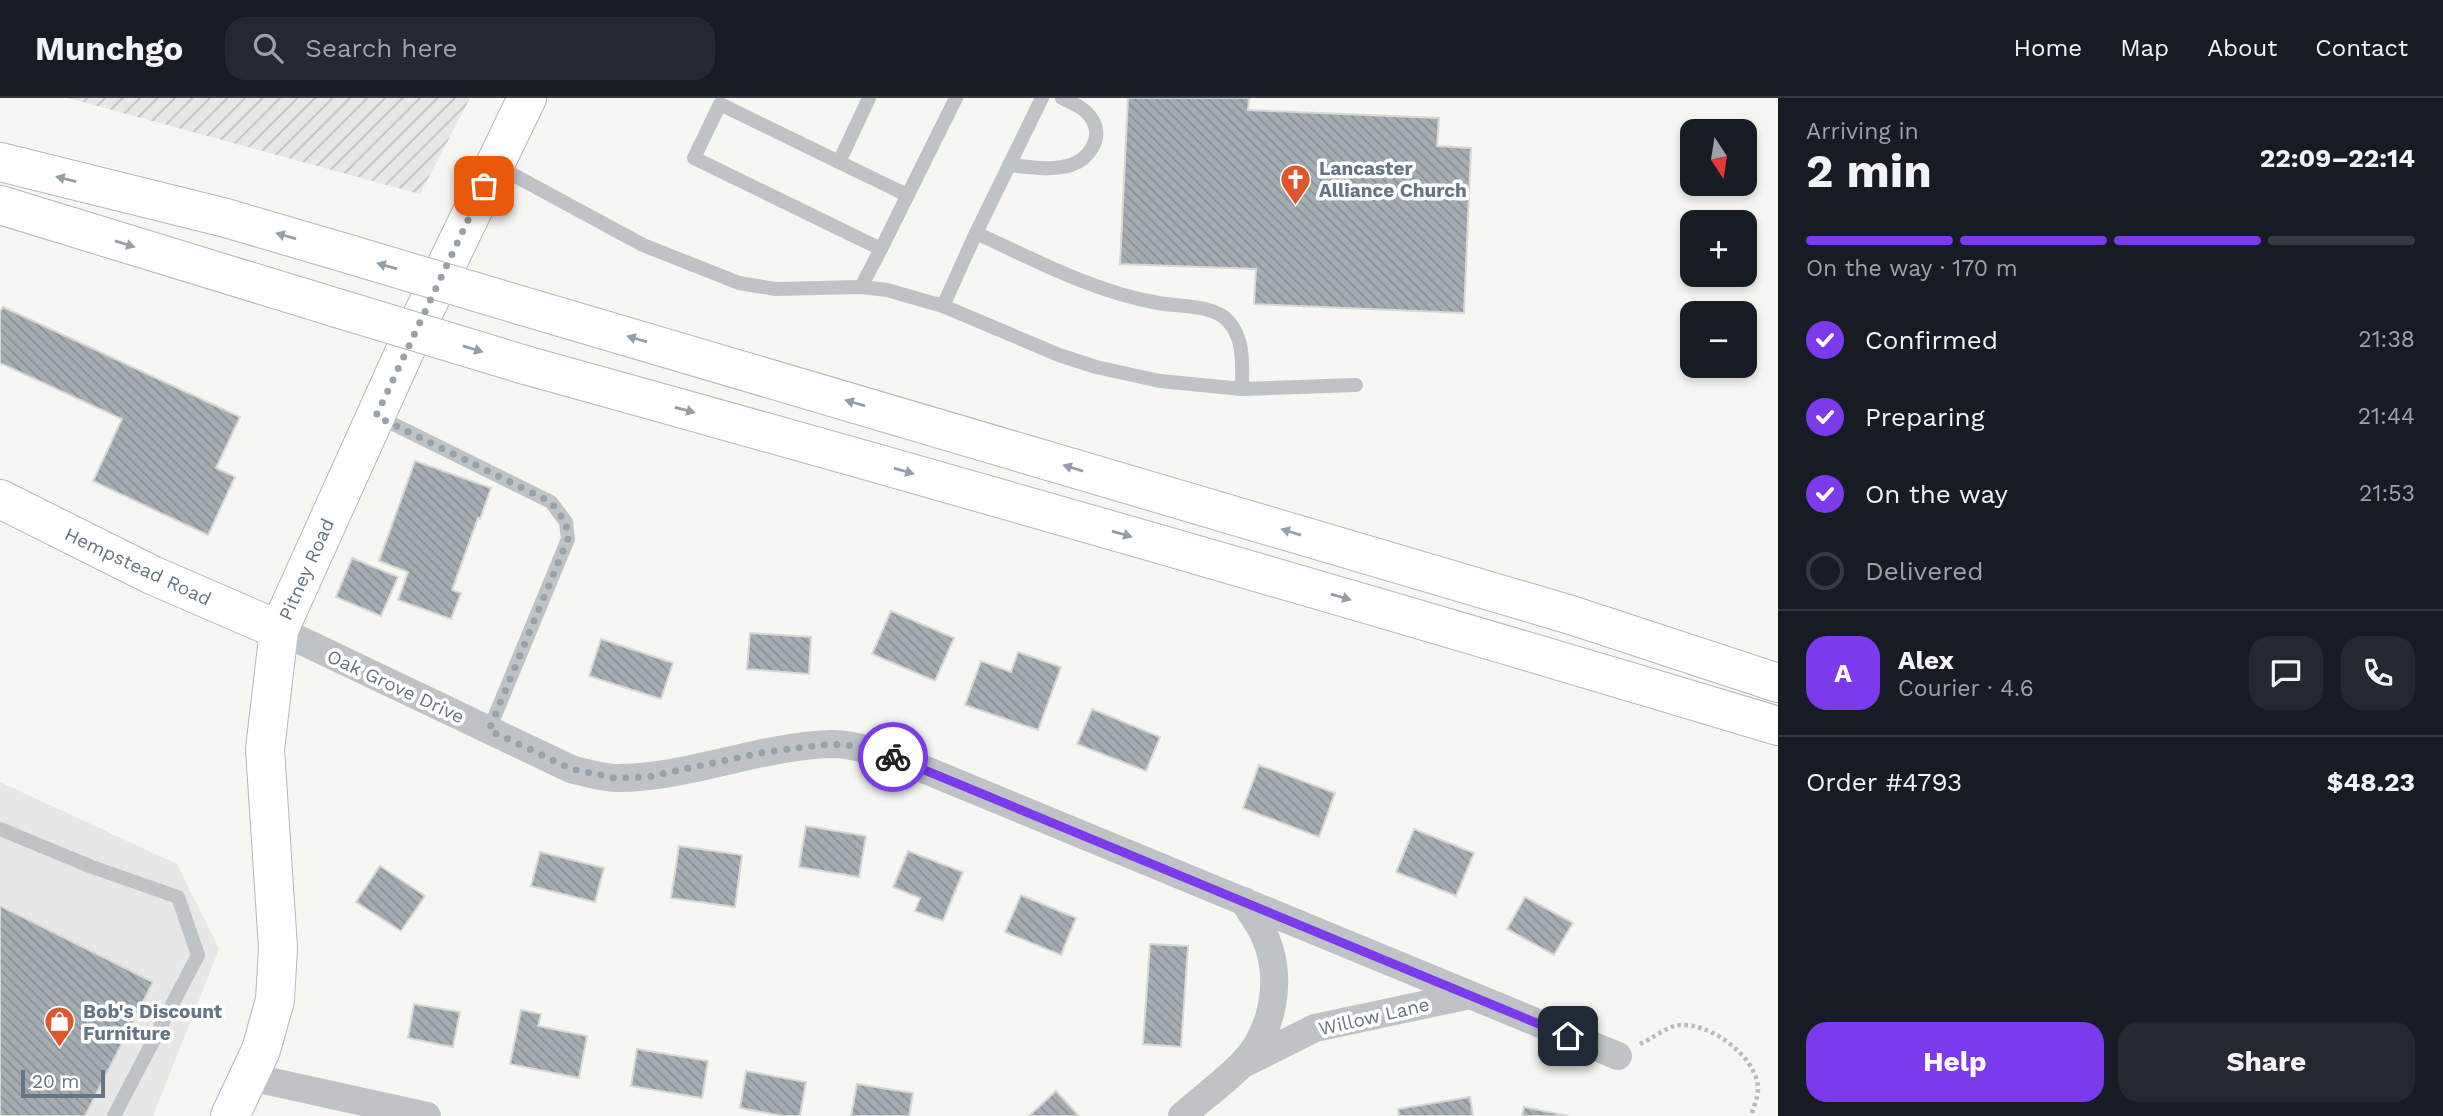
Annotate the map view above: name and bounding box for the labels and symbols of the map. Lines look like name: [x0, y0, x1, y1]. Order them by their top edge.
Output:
north arrow: [1680, 119, 1757, 196]
pin: [454, 156, 514, 216]
place label: Lancaster Alliance Church: [1319, 157, 1467, 202]
church icon: Lancaster Alliance Church: [1279, 162, 1313, 206]
one-way arrow: [55, 173, 77, 184]
one-way arrow: [275, 231, 296, 241]
one-way arrow: [115, 239, 136, 249]
one-way arrow: [377, 260, 398, 270]
one-way arrow: [626, 334, 647, 344]
one-way arrow: [462, 345, 483, 355]
one-way arrow: [844, 397, 866, 408]
one-way arrow: [675, 405, 696, 415]
one-way arrow: [1063, 462, 1084, 472]
one-way arrow: [894, 467, 915, 477]
street label: Pitney Road: [274, 515, 339, 624]
street label: Hempstead Road: [61, 522, 215, 611]
one-way arrow: [1281, 527, 1302, 537]
one-way arrow: [1112, 530, 1133, 540]
one-way arrow: [1331, 593, 1352, 603]
street label: Oak Grove Drive: [323, 645, 468, 728]
courier: [858, 722, 928, 792]
street label: Willow Lane: [1317, 993, 1432, 1040]
place label: Bob's Discount Furniture: [83, 1000, 223, 1045]
shop icon: Bob's Discount Furniture: [43, 1005, 77, 1049]
pin: [1538, 1006, 1598, 1066]
scale bar: [21, 1067, 105, 1099]

